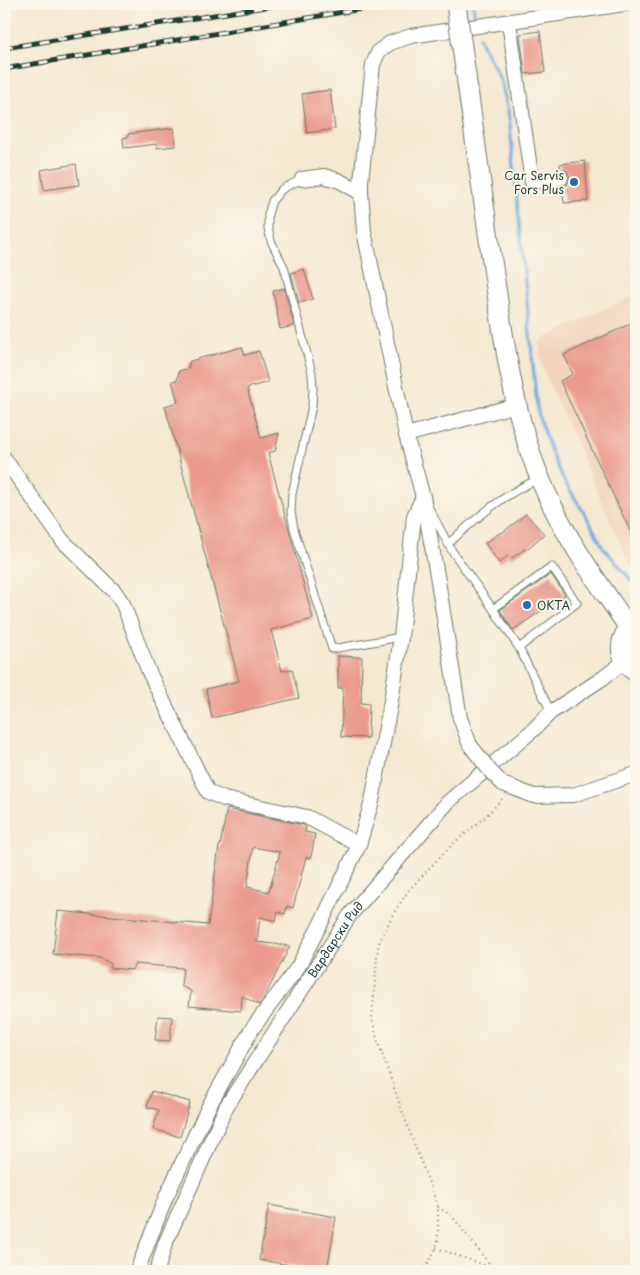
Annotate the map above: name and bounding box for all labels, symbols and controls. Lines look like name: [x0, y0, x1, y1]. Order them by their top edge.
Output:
place label: Car Servis Fors Plus: [504, 166, 565, 198]
marker: Car Servis Fors Plus: [568, 176, 580, 188]
place label: OKTA: [537, 596, 570, 614]
marker: OKTA: [521, 599, 533, 611]
street label: Вардарски Рид: [303, 897, 367, 982]

